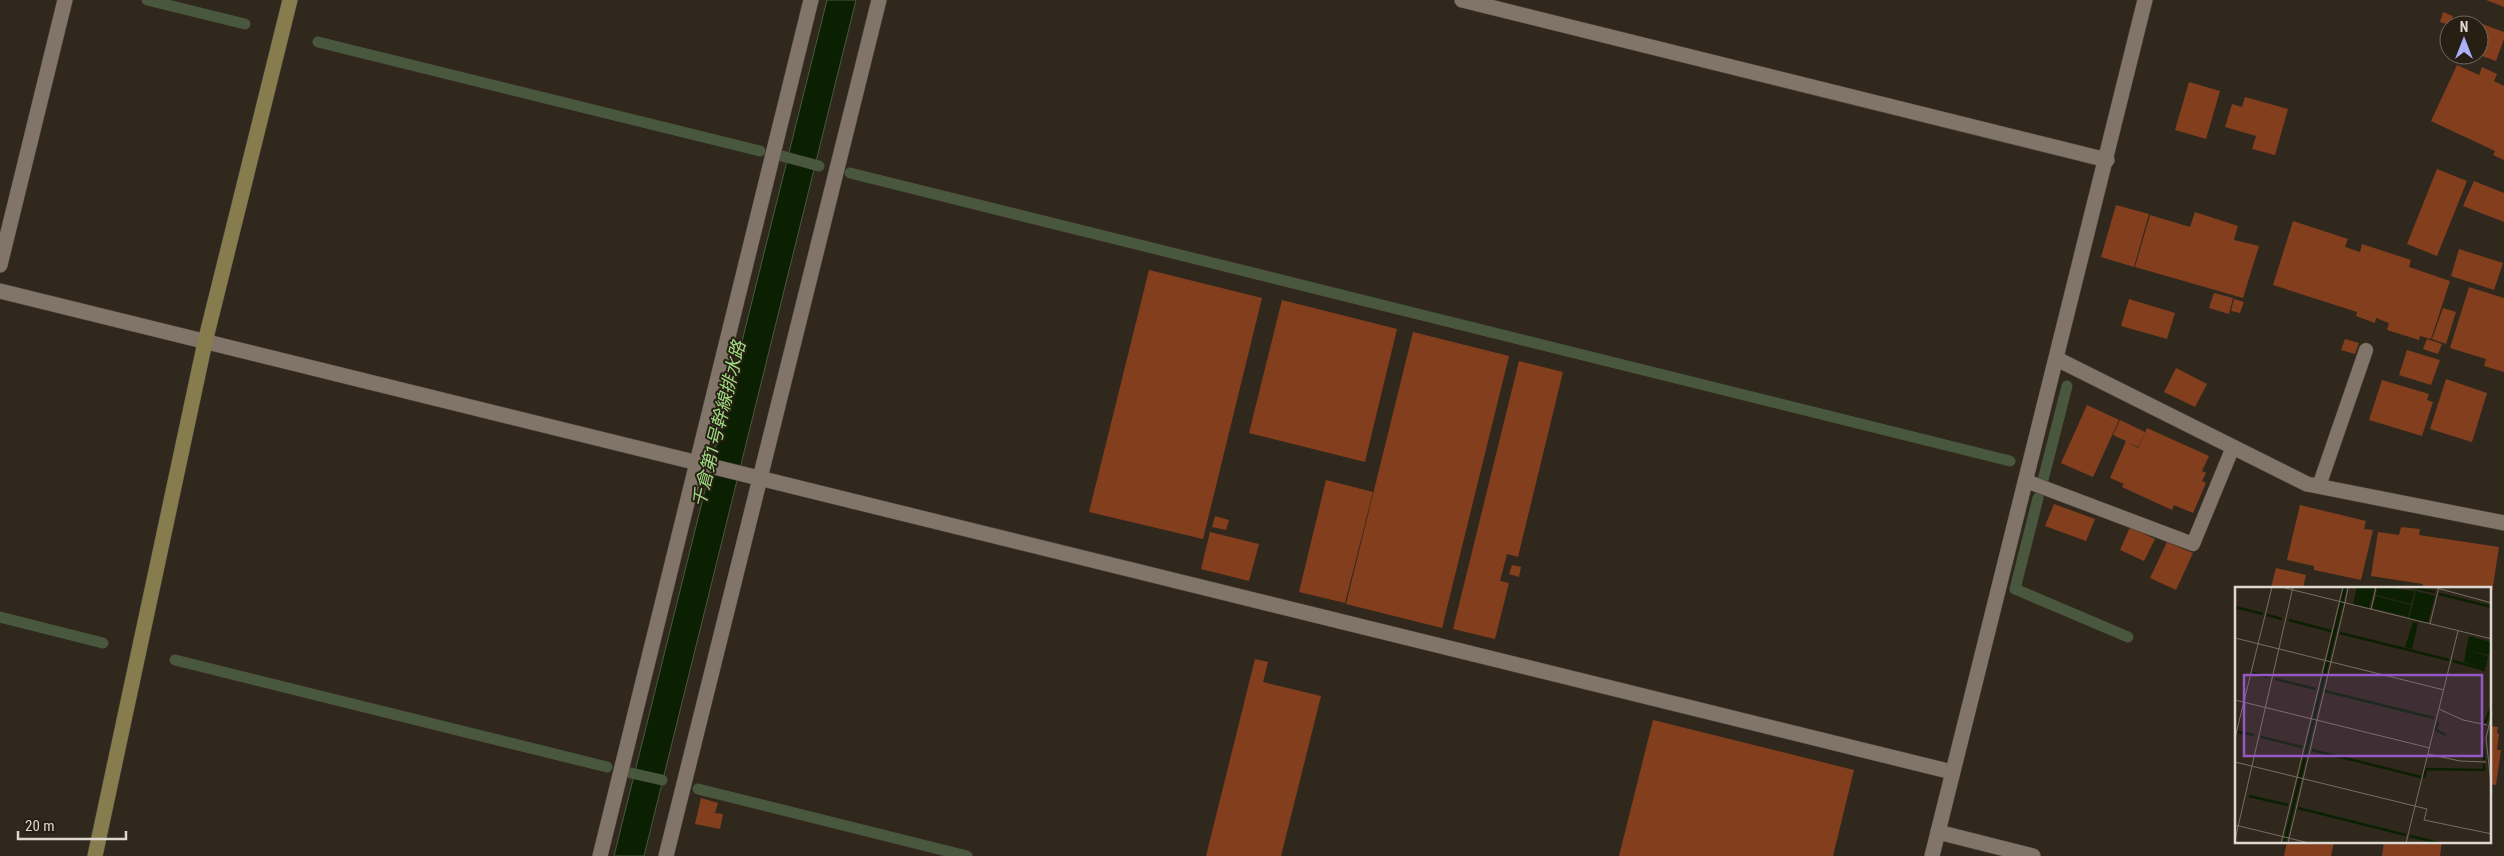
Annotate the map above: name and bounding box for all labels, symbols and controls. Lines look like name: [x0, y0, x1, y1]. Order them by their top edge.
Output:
north arrow: [2439, 15, 2489, 65]
text: N: [2460, 19, 2468, 35]
water label: 千倉第1号幹線排水路: [688, 337, 750, 509]
inset map: [2235, 587, 2492, 844]
scale bar: [18, 808, 125, 840]
text: 20 m: [25, 817, 55, 835]

